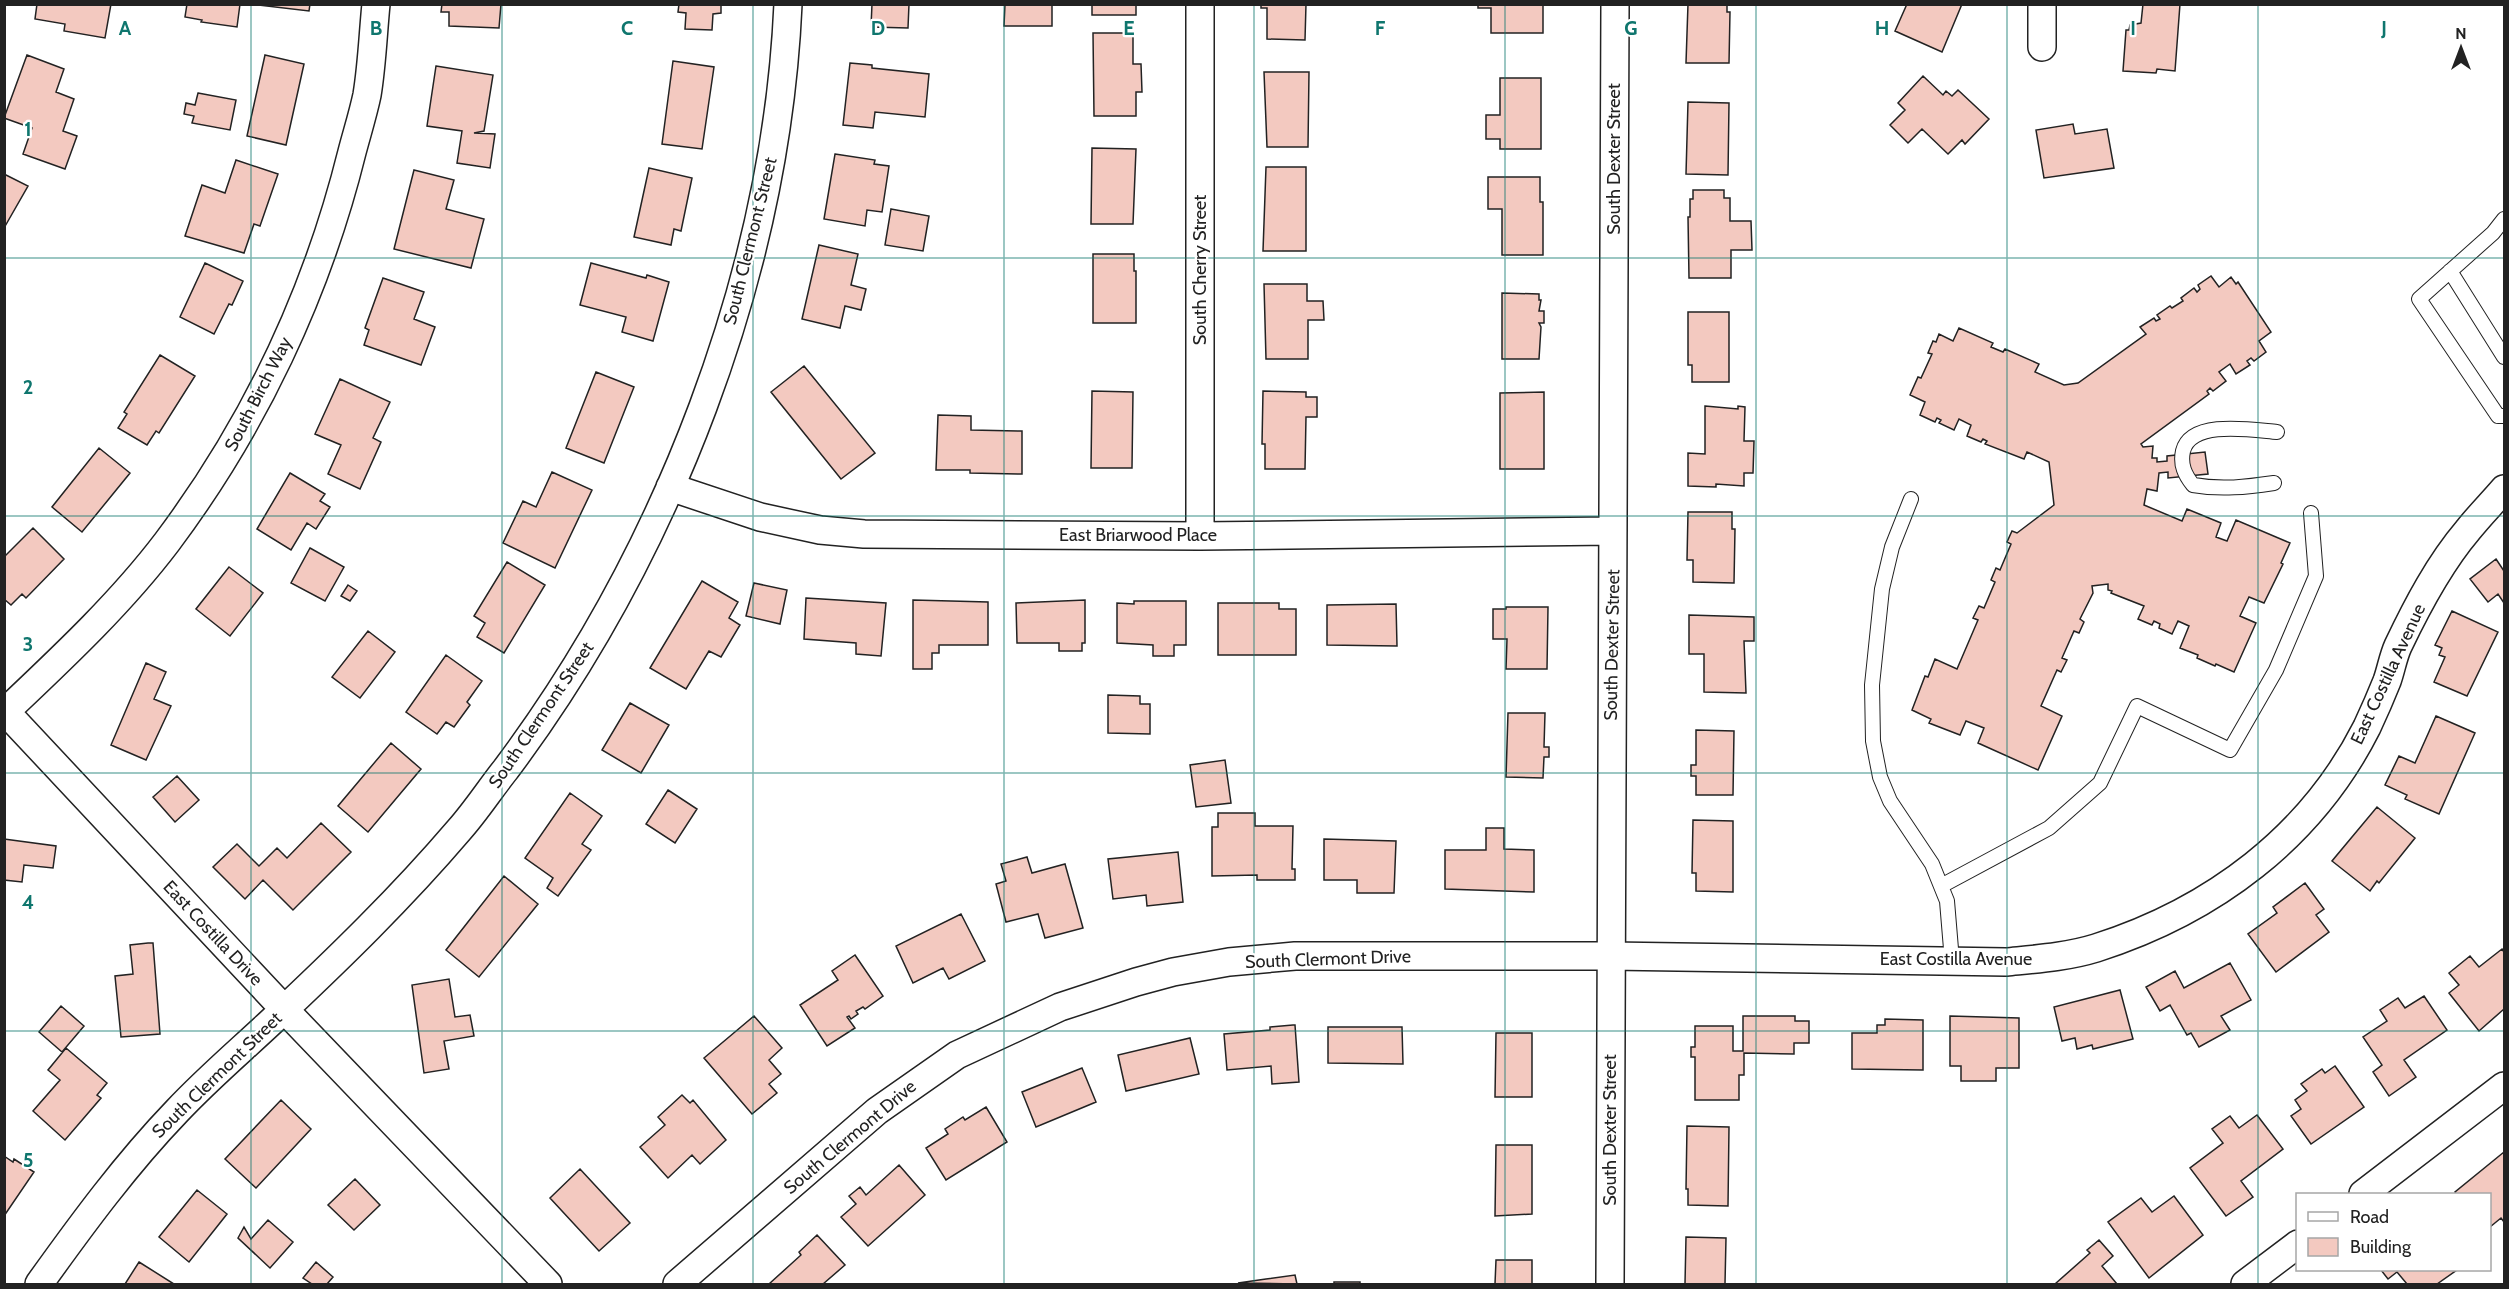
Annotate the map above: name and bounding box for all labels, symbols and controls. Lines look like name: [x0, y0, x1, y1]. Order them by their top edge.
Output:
text: A: [119, 16, 132, 40]
text: B: [370, 16, 382, 40]
text: C: [621, 16, 633, 40]
text: D: [871, 16, 885, 40]
text: E: [1123, 16, 1135, 40]
text: F: [1375, 16, 1386, 40]
text: G: [1624, 16, 1638, 40]
text: H: [1875, 16, 1889, 40]
text: I: [2130, 16, 2136, 40]
text: J: [2380, 16, 2387, 40]
north arrow: [2431, 18, 2491, 78]
text: N: [2455, 24, 2467, 43]
street label: South Dexter Street: [1603, 83, 1625, 235]
text: 1: [24, 117, 32, 141]
street label: South Clermont Street: [719, 155, 781, 327]
street label: South Cherry Street: [1189, 195, 1211, 345]
street label: South Birch Way: [220, 333, 296, 455]
text: 2: [23, 375, 33, 399]
street label: East Briarwood Place: [1059, 524, 1217, 546]
street label: South Dexter Street: [1600, 569, 1624, 721]
street label: East Costilla Avenue: [2346, 600, 2430, 748]
text: 3: [23, 632, 33, 656]
street label: South Clermont Street: [484, 638, 598, 792]
street label: East Costilla Drive: [159, 876, 267, 990]
text: 4: [22, 890, 34, 914]
street label: South Clermont Drive: [1245, 945, 1411, 973]
street label: East Costilla Avenue: [1880, 948, 2032, 970]
street label: South Clermont Street: [148, 1007, 286, 1143]
street label: South Dexter Street: [1599, 1054, 1621, 1206]
street label: South Clermont Drive: [779, 1075, 921, 1199]
text: 5: [23, 1148, 33, 1172]
legend: [2296, 1193, 2491, 1271]
text: Road: [2350, 1206, 2389, 1228]
text: Building: [2350, 1236, 2412, 1258]

